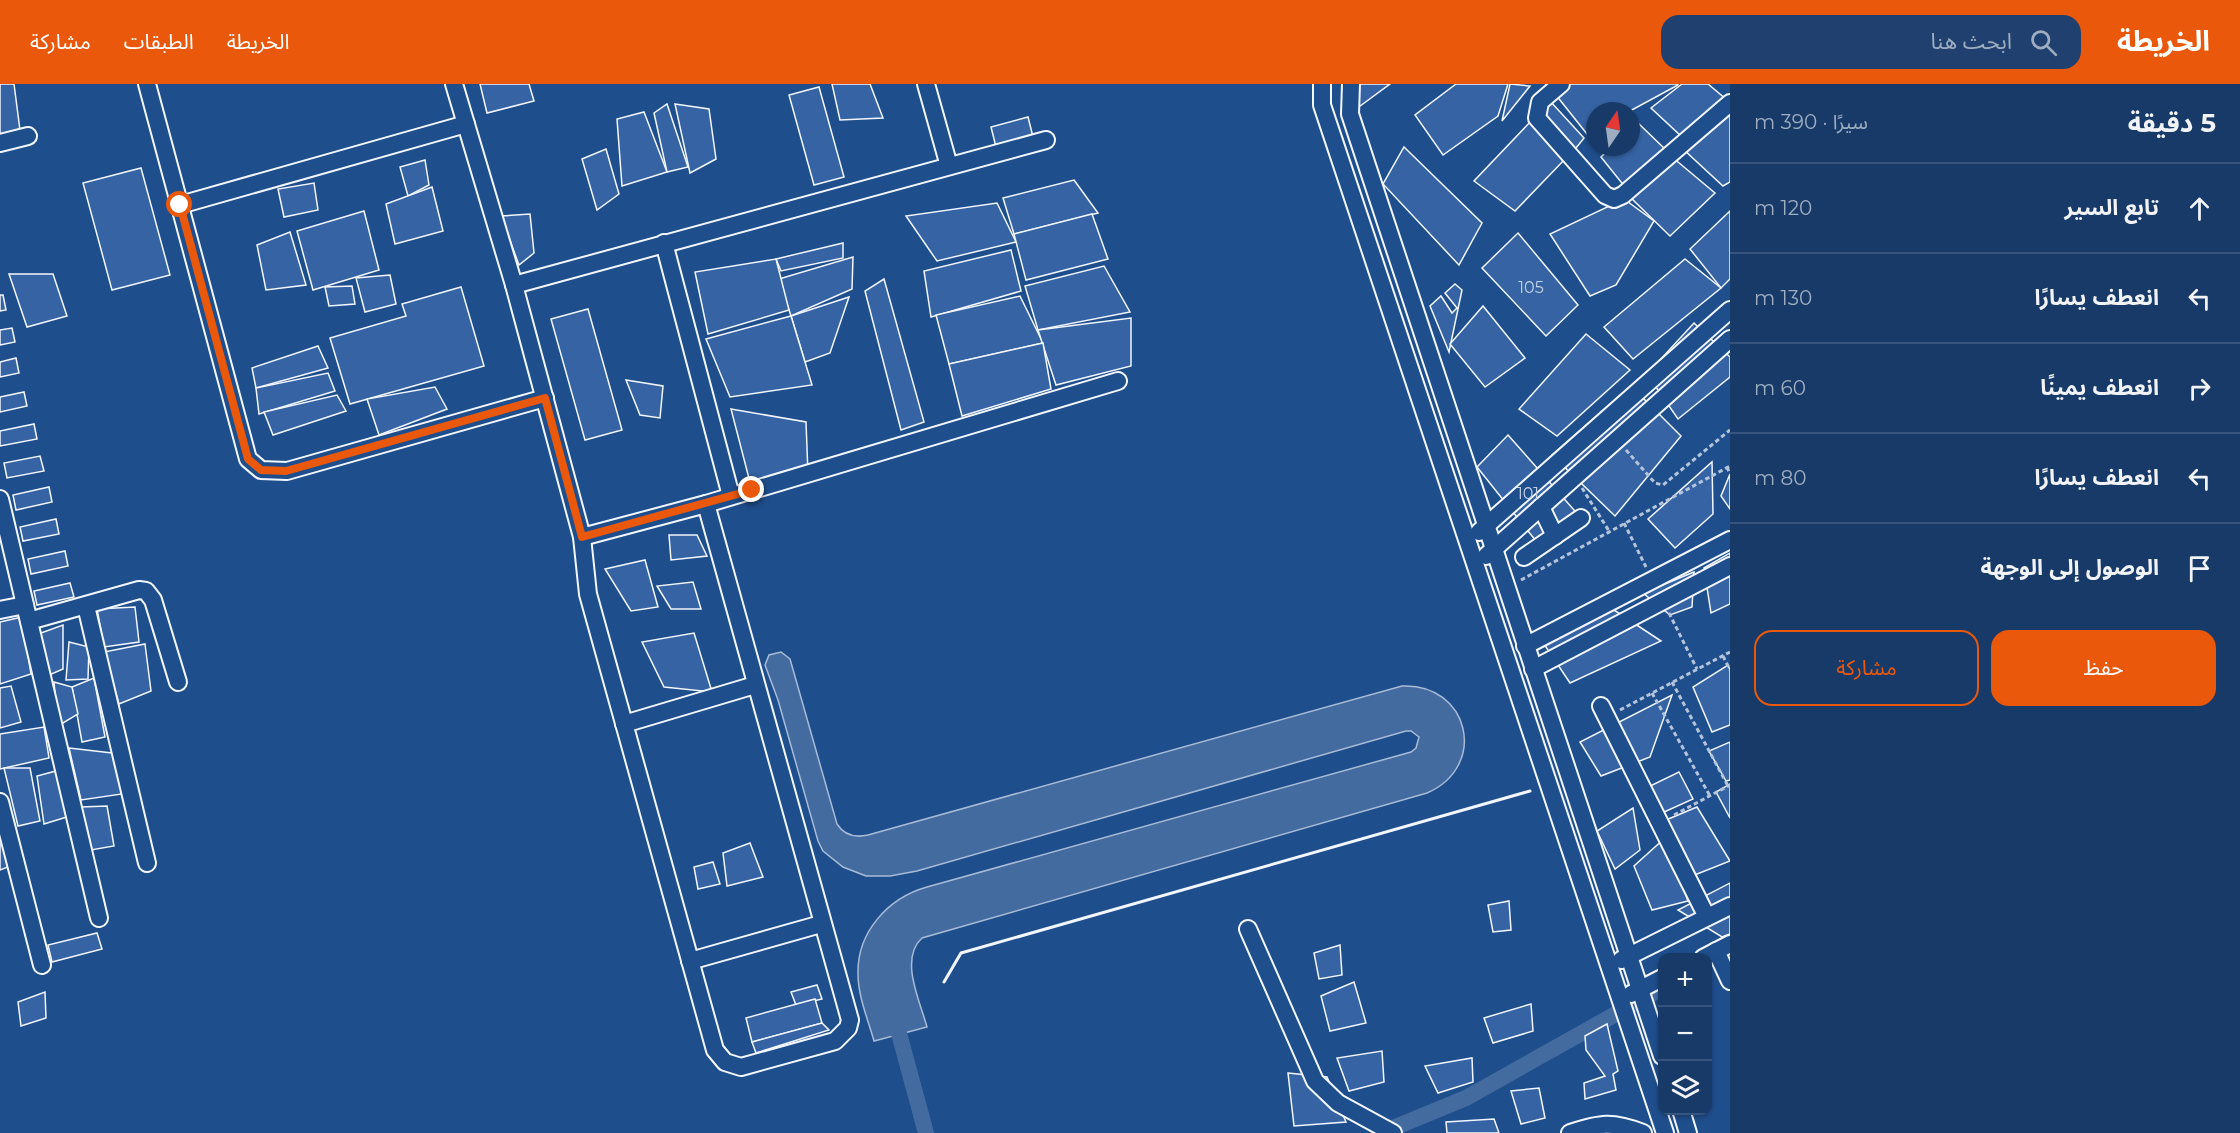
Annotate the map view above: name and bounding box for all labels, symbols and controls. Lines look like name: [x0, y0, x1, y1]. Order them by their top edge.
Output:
search box: [1661, 15, 2081, 69]
text: الخريطة: [2117, 24, 2210, 58]
icon: search: [2027, 26, 2060, 59]
text: ابحث هنا: [1930, 28, 2012, 55]
text: مشاركة: [30, 29, 91, 54]
text: الطبقات: [124, 29, 194, 54]
text: الخريطة: [227, 29, 290, 54]
north arrow: [1586, 102, 1640, 156]
text: 5 دقيقة: [2128, 107, 2216, 139]
text: سيرًا · 390 m: [1754, 110, 1868, 134]
route start: [166, 191, 192, 217]
icon: ahead: [2183, 192, 2216, 225]
text: تابع السير: [2065, 194, 2159, 221]
text: 120 m: [1754, 196, 1812, 220]
house number: 105: [1518, 278, 1544, 297]
icon: left: [2183, 282, 2216, 315]
text: انعطف يسارًا: [2035, 284, 2159, 311]
text: 130 m: [1754, 286, 1812, 310]
icon: right: [2183, 372, 2216, 405]
text: انعطف يمينًا: [2040, 374, 2159, 401]
text: 60 m: [1754, 376, 1806, 400]
icon: left: [2183, 462, 2216, 495]
text: انعطف يسارًا: [2035, 464, 2159, 491]
text: 80 m: [1754, 466, 1806, 490]
route end: [738, 476, 764, 502]
house number: 101: [1517, 484, 1539, 503]
icon: arrive: [2183, 552, 2216, 585]
text: الوصول إلى الوجهة: [1980, 554, 2159, 581]
button: مشاركة: [1754, 630, 1979, 706]
button: حفظ: [1991, 630, 2216, 706]
map controls: [1658, 953, 1712, 1115]
button: +: [1658, 953, 1712, 1007]
button: −: [1658, 1007, 1712, 1061]
button: layers: [1658, 1061, 1712, 1115]

